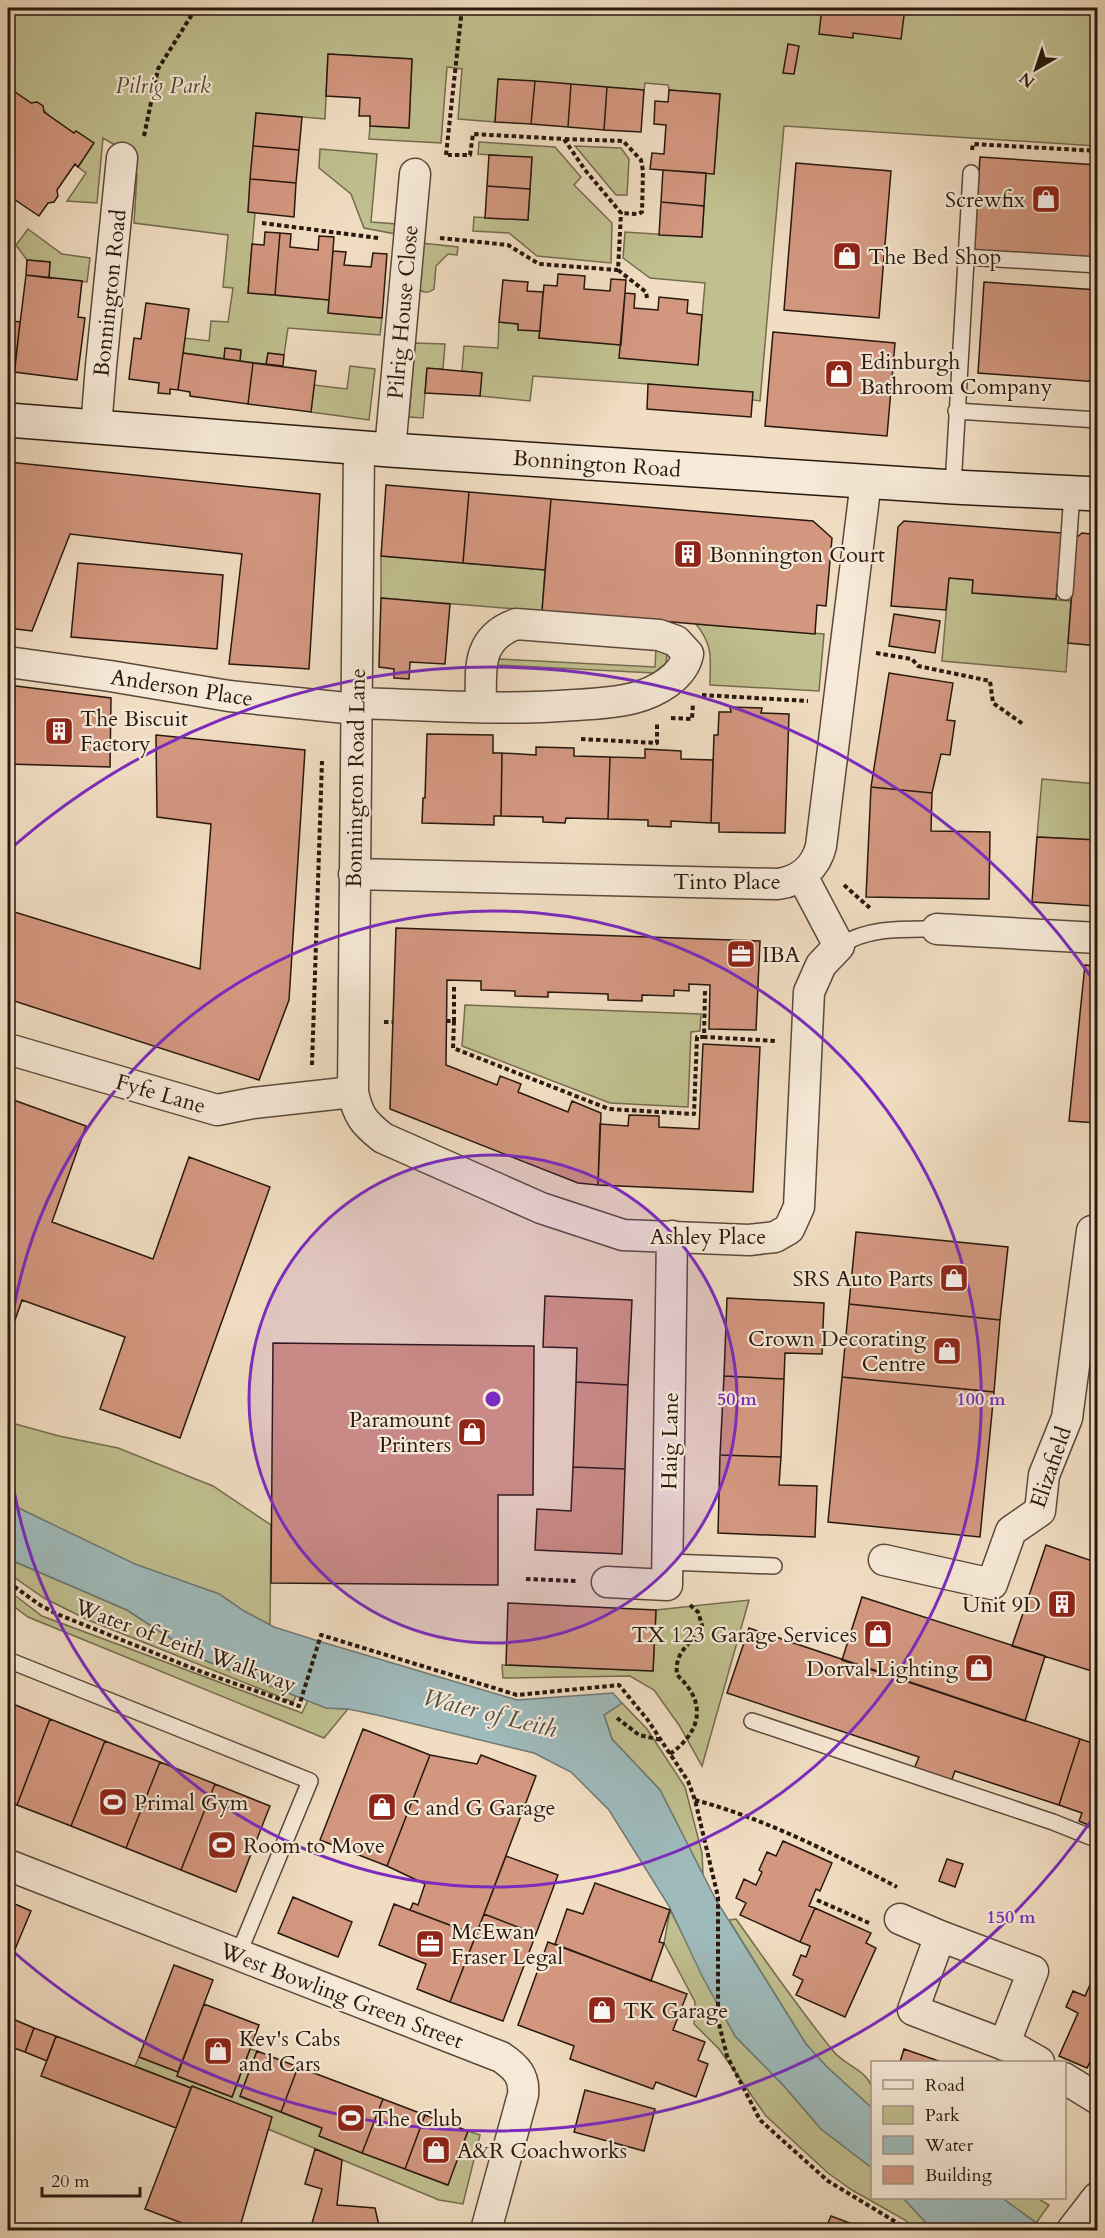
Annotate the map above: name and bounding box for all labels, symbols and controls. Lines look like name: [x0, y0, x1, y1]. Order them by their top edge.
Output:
north arrow: [1006, 39, 1066, 99]
text: N: [1015, 67, 1040, 93]
park label: Pilrig Park: [115, 71, 211, 101]
shop icon: Screwfix: [1030, 183, 1062, 215]
place label: Screwfix: [945, 185, 1025, 215]
street label: Bonnington Road: [86, 207, 134, 378]
street label: Pilrig House Close: [380, 224, 426, 400]
shop icon: The Bed Shop: [831, 240, 863, 272]
place label: The Bed Shop: [868, 242, 1001, 272]
place label: Edinburgh Bathroom Company: [860, 347, 1053, 402]
shop icon: Edinburgh Bathroom Company: [823, 358, 855, 390]
street label: Bonnington Road: [512, 443, 682, 485]
building icon: Bonnington Court: [672, 538, 704, 570]
place label: Bonnington Court: [709, 540, 885, 570]
street label: Anderson Place: [109, 662, 255, 714]
street label: Bonnington Road Lane: [339, 668, 373, 888]
place label: The Biscuit Factory: [80, 704, 188, 759]
building icon: The Biscuit Factory: [43, 715, 75, 747]
street label: Tinto Place: [673, 867, 781, 897]
office icon: IBA: [725, 938, 757, 970]
place label: IBA: [762, 940, 800, 970]
street label: Fyfe Lane: [112, 1067, 209, 1121]
street label: Ashley Place: [650, 1222, 766, 1252]
shop icon: SRS Auto Parts: [938, 1262, 970, 1294]
place label: SRS Auto Parts: [792, 1264, 933, 1294]
place label: Crown Decorating Centre: [748, 1324, 927, 1379]
shop icon: Crown Decorating Centre: [931, 1335, 963, 1367]
text: 50 m: [717, 1387, 757, 1412]
text: 100 m: [956, 1387, 1006, 1412]
centre of rings: [483, 1389, 503, 1409]
street label: Haig Lane: [654, 1392, 686, 1490]
place label: Paramount Printers: [349, 1405, 451, 1460]
shop icon: Paramount Printers: [456, 1416, 488, 1448]
street label: Elizafield: [1023, 1422, 1079, 1512]
building icon: Unit 9D: [1046, 1588, 1078, 1620]
place label: Unit 9D: [962, 1590, 1041, 1620]
street label: Water of Leith Walkway: [70, 1592, 301, 1700]
shop icon: TX 123 Garage Services: [862, 1618, 894, 1650]
place label: TX 123 Garage Services: [632, 1620, 857, 1650]
shop icon: Dorval Lighting: [963, 1652, 995, 1684]
place label: Dorval Lighting: [806, 1654, 959, 1684]
water label: Water of Leith: [419, 1681, 561, 1746]
sports icon: Primal Gym: [97, 1786, 129, 1818]
place label: Primal Gym: [134, 1788, 249, 1818]
shop icon: C and G Garage: [366, 1791, 398, 1823]
place label: C and G Garage: [403, 1793, 555, 1823]
sports icon: Room to Move: [206, 1829, 238, 1861]
place label: Room to Move: [243, 1831, 385, 1861]
text: 150 m: [986, 1905, 1036, 1930]
place label: McEwan Fraser Legal: [451, 1917, 563, 1972]
office icon: McEwan Fraser Legal: [414, 1928, 446, 1960]
street label: West Bowling Green Street: [215, 1935, 468, 2056]
shop icon: TK Garage: [586, 1994, 618, 2026]
place label: TK Garage: [623, 1996, 728, 2026]
place label: Kev's Cabs and Cars: [239, 2024, 340, 2079]
shop icon: Kev's Cabs and Cars: [202, 2035, 234, 2067]
legend: [871, 2061, 1066, 2199]
text: Road: [925, 2073, 965, 2098]
sports icon: The Club: [335, 2102, 367, 2134]
text: Park: [925, 2103, 960, 2128]
place label: The Club: [372, 2104, 462, 2134]
text: Water: [924, 2133, 974, 2158]
shop icon: A&R Coachworks: [420, 2134, 452, 2166]
place label: A&R Coachworks: [457, 2136, 627, 2166]
scale bar: [42, 2160, 140, 2198]
text: Building: [925, 2163, 993, 2188]
text: 20 m: [51, 2169, 90, 2194]

